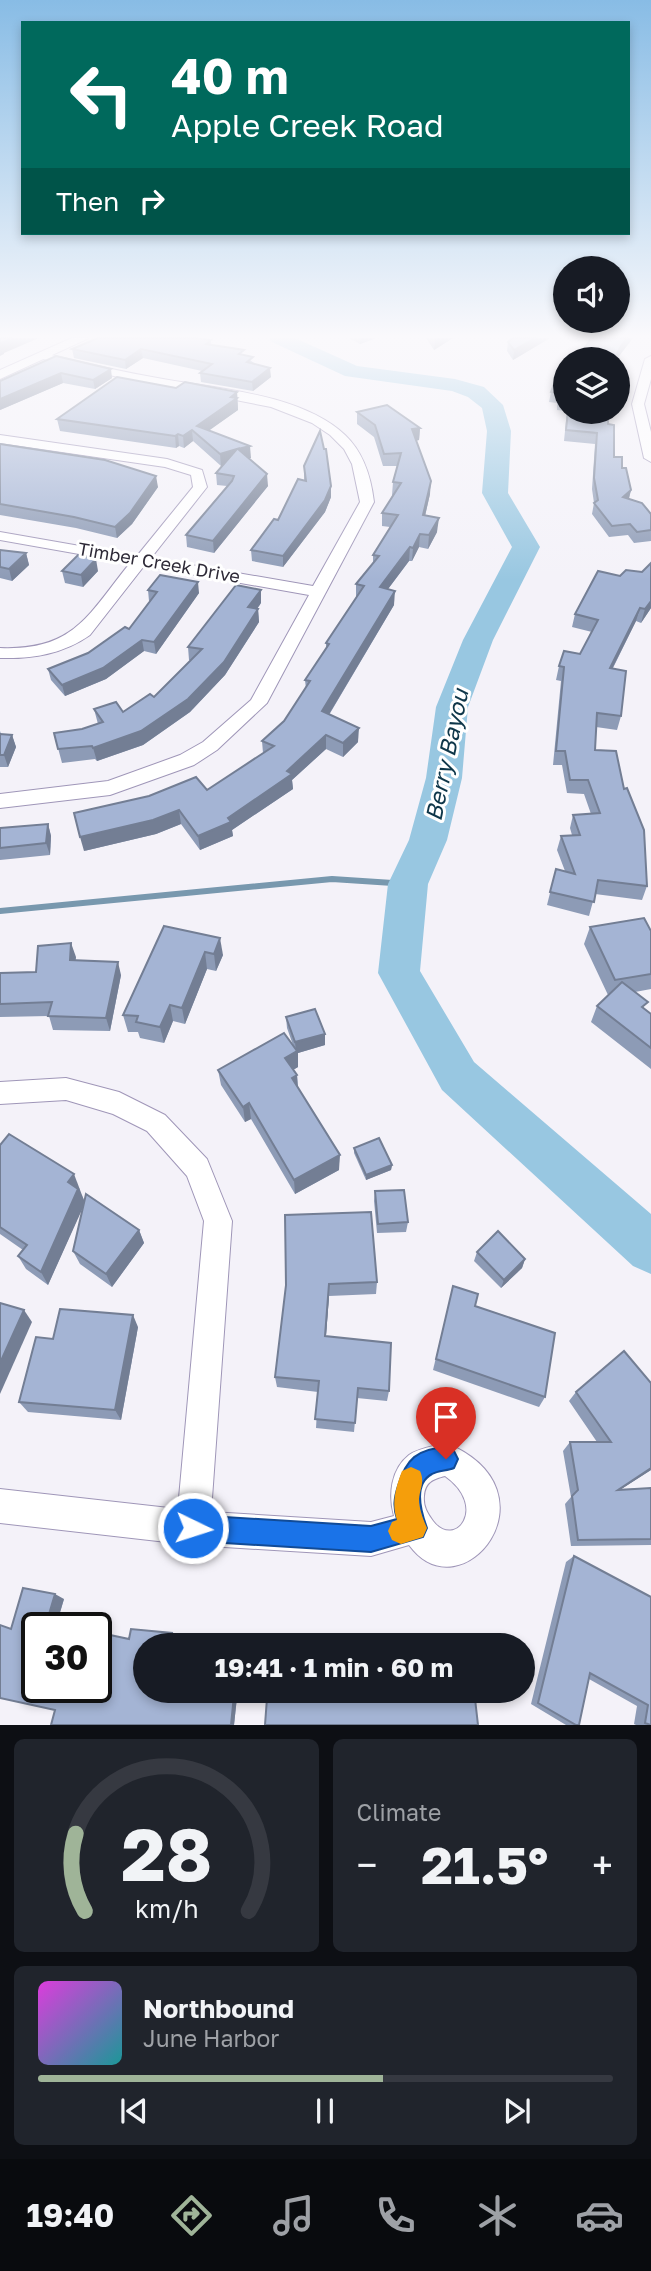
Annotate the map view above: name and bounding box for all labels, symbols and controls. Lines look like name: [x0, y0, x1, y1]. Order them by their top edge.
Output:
text: 40 m: [171, 46, 289, 105]
icon: left: [56, 49, 147, 140]
text: Apple Creek Road: [171, 106, 444, 144]
icon: right: [133, 182, 171, 220]
text: Then: [56, 186, 119, 217]
map controls: [553, 256, 630, 424]
button: sound: [553, 256, 630, 333]
button: layers: [553, 347, 630, 424]
street label: Timber Creek Drive: [76, 537, 242, 587]
water label: Berry Bayou: [418, 684, 474, 823]
pin: [416, 1387, 476, 1459]
icon: arrive: [427, 1398, 465, 1436]
position arrow: [156, 1491, 230, 1565]
speed limit sign: 30: [21, 1612, 112, 1703]
text: 19:41 · 1 min · 60 m: [215, 1652, 453, 1683]
text: Climate: [357, 1798, 441, 1826]
text: 28: [121, 1811, 212, 1898]
text: 21.5°: [421, 1833, 548, 1895]
text: −: [357, 1842, 377, 1887]
text: +: [592, 1842, 613, 1887]
text: km/h: [134, 1893, 198, 1924]
text: Northbound: [143, 1993, 294, 2024]
text: June Harbor: [143, 2024, 279, 2052]
icon: previous: [115, 2092, 153, 2130]
icon: pause: [306, 2092, 344, 2130]
icon: next: [498, 2092, 536, 2130]
icon: directions: [167, 2191, 216, 2240]
icon: music: [269, 2191, 318, 2240]
icon: phone: [371, 2191, 420, 2240]
icon: climate: [473, 2191, 522, 2240]
icon: car: [575, 2191, 624, 2240]
text: 19:40: [27, 2196, 114, 2234]

